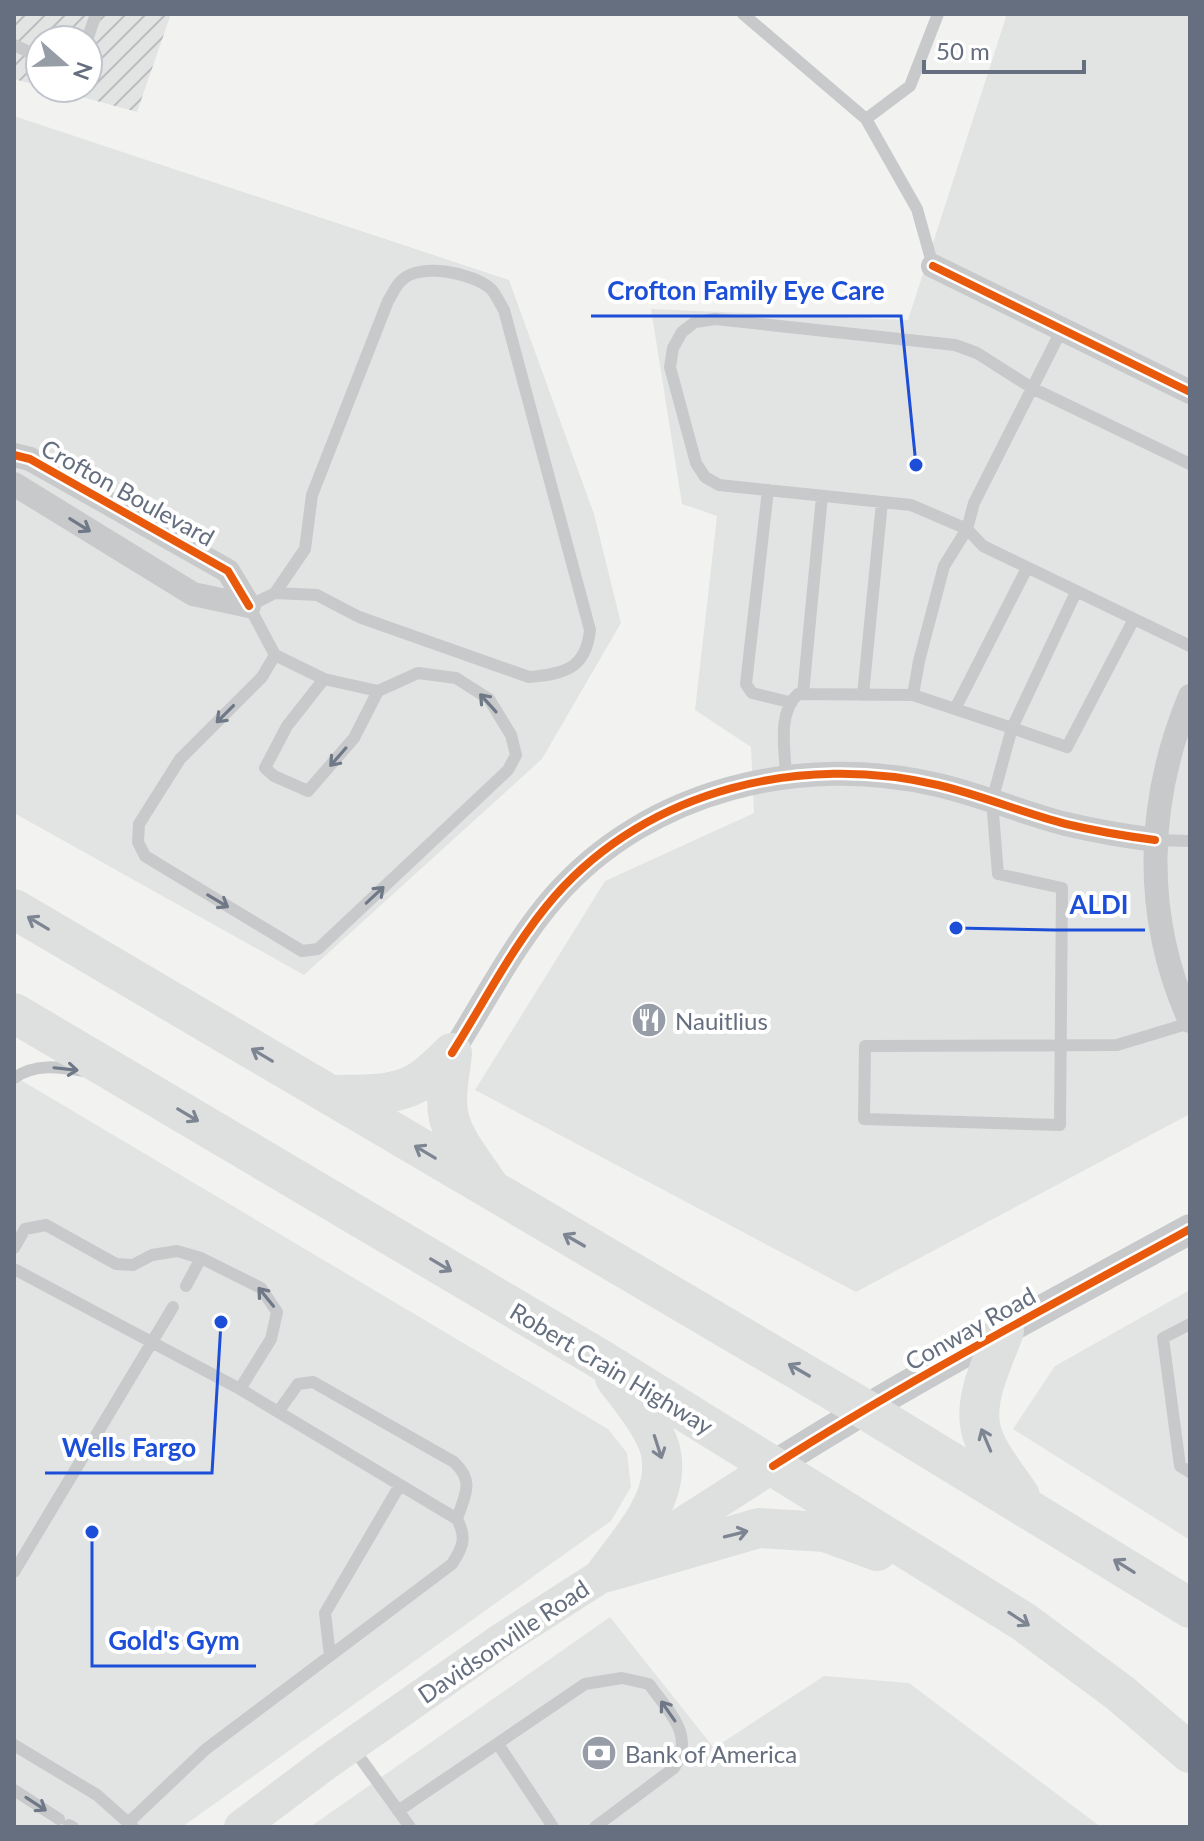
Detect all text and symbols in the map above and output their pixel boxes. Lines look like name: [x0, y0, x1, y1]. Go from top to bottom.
north arrow: [24, 24, 104, 104]
scale bar: [924, 24, 1084, 74]
text: 50 m: [936, 36, 990, 65]
text: N: [68, 58, 99, 84]
callout: Crofton Family Eye Care: [591, 266, 901, 316]
text: Crofton Family Eye Care: [607, 274, 885, 306]
street label: Crofton Boulevard: [36, 432, 220, 552]
one-way arrow: [69, 517, 91, 533]
one-way arrow: [479, 693, 498, 714]
one-way arrow: [216, 704, 235, 723]
one-way arrow: [329, 746, 347, 766]
callout: ALDI: [1054, 880, 1145, 930]
one-way arrow: [365, 886, 385, 905]
text: ALDI: [1068, 888, 1129, 920]
one-way arrow: [206, 893, 229, 909]
one-way arrow: [27, 915, 50, 931]
restaurant icon: Nauitlius: [630, 1001, 668, 1039]
place label: Nauitlius: [675, 1006, 768, 1035]
one-way arrow: [251, 1047, 274, 1063]
one-way arrow: [52, 1061, 79, 1076]
one-way arrow: [175, 1108, 199, 1123]
one-way arrow: [414, 1144, 437, 1160]
one-way arrow: [563, 1232, 586, 1248]
one-way arrow: [429, 1257, 452, 1273]
street label: Conway Road: [900, 1280, 1040, 1376]
one-way arrow: [257, 1287, 274, 1308]
street label: Robert Crain Highway: [505, 1296, 719, 1440]
one-way arrow: [788, 1362, 811, 1378]
callout: Wells Fargo: [45, 1423, 212, 1473]
one-way arrow: [977, 1428, 992, 1452]
text: Wells Fargo: [62, 1431, 196, 1463]
one-way arrow: [652, 1434, 667, 1459]
one-way arrow: [722, 1525, 748, 1540]
one-way arrow: [1113, 1558, 1136, 1574]
street label: Davidsonville Road: [412, 1573, 594, 1709]
one-way arrow: [1008, 1611, 1030, 1628]
callout: Gold's Gym: [92, 1616, 256, 1666]
text: Gold's Gym: [108, 1624, 240, 1656]
one-way arrow: [660, 1701, 676, 1723]
bank icon: Bank of America: [580, 1734, 618, 1772]
place label: Bank of America: [625, 1739, 797, 1768]
one-way arrow: [25, 1796, 47, 1813]

